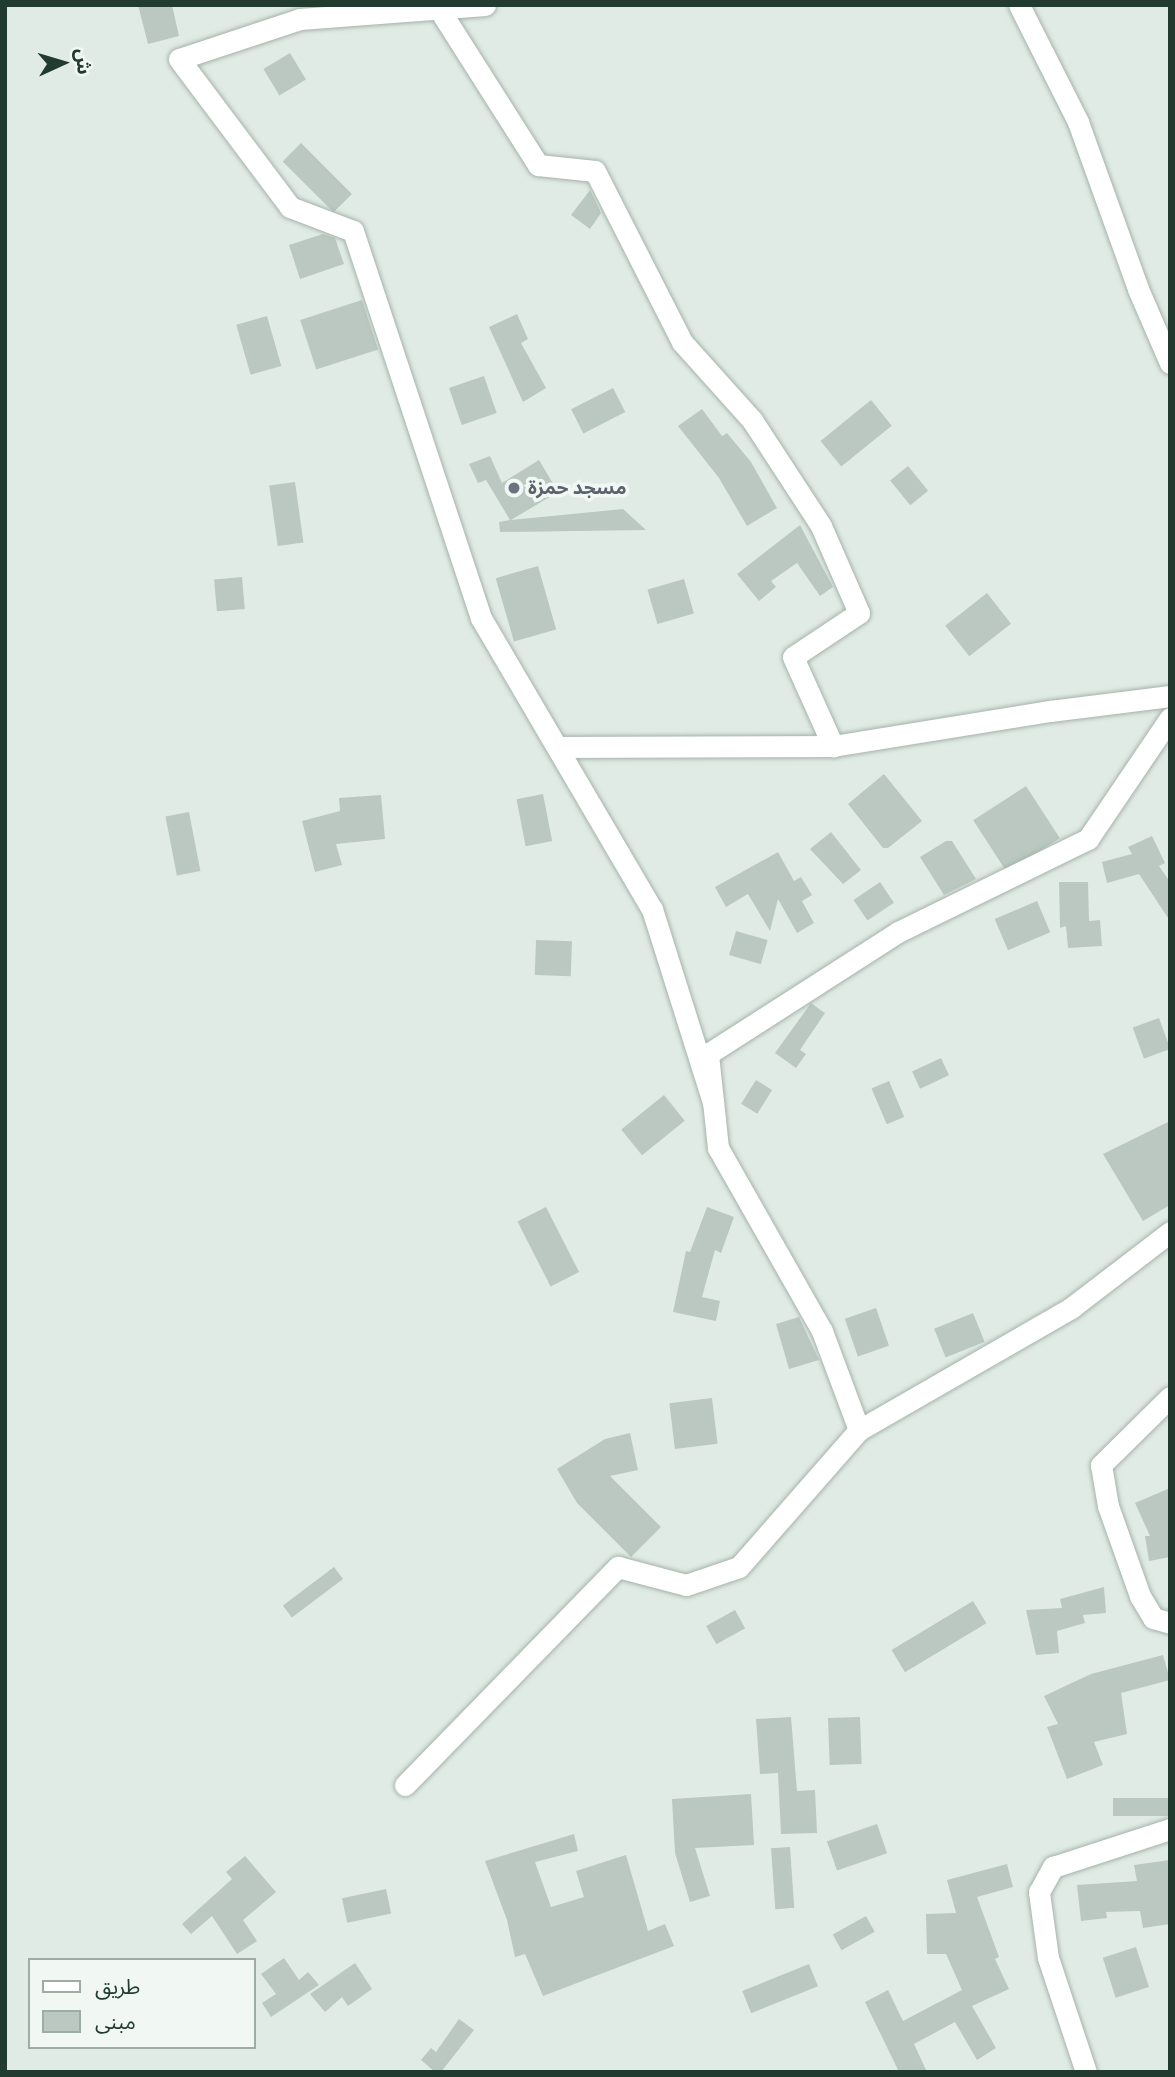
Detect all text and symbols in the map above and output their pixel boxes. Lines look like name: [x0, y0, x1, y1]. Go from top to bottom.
north arrow: [28, 28, 98, 98]
text: ش: [72, 48, 96, 75]
place label: مسجد حمزة: [528, 477, 627, 499]
marker: مسجد حمزة: [506, 480, 522, 496]
legend: [28, 1958, 256, 2049]
text: طريق: [95, 1974, 140, 1999]
text: مبنى: [95, 2009, 136, 2034]

